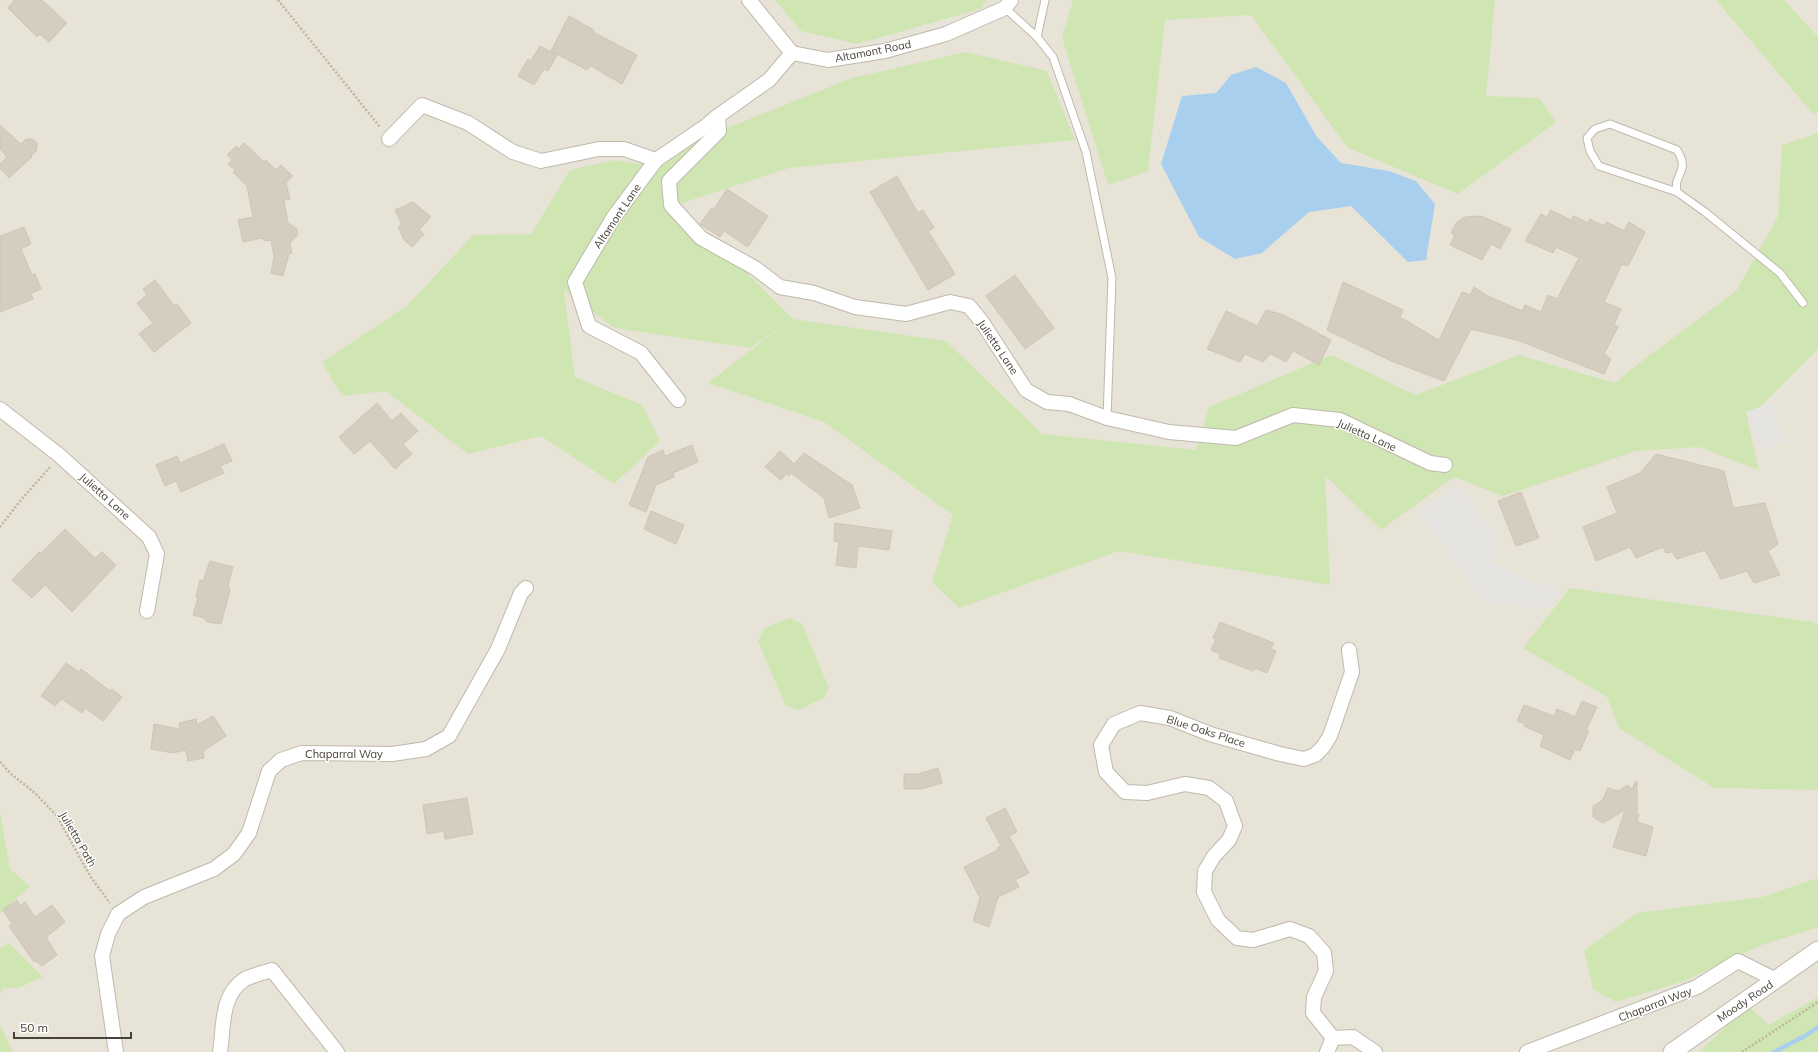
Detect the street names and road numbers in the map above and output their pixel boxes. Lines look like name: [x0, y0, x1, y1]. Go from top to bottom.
street label: Altamont Road: [834, 37, 912, 65]
street label: Altamont Lane: [590, 181, 644, 251]
street label: Julietta Lane: [975, 317, 1021, 377]
street label: Julietta Lane: [1335, 416, 1399, 454]
street label: Julietta Lane: [77, 470, 133, 522]
street label: Blue Oaks Place: [1165, 712, 1247, 750]
street label: Chaparral Way: [305, 747, 383, 761]
street label: Julietta Path: [56, 809, 100, 869]
street label: Moody Road: [1714, 977, 1776, 1025]
street label: Chaparral Way: [1616, 983, 1694, 1024]

